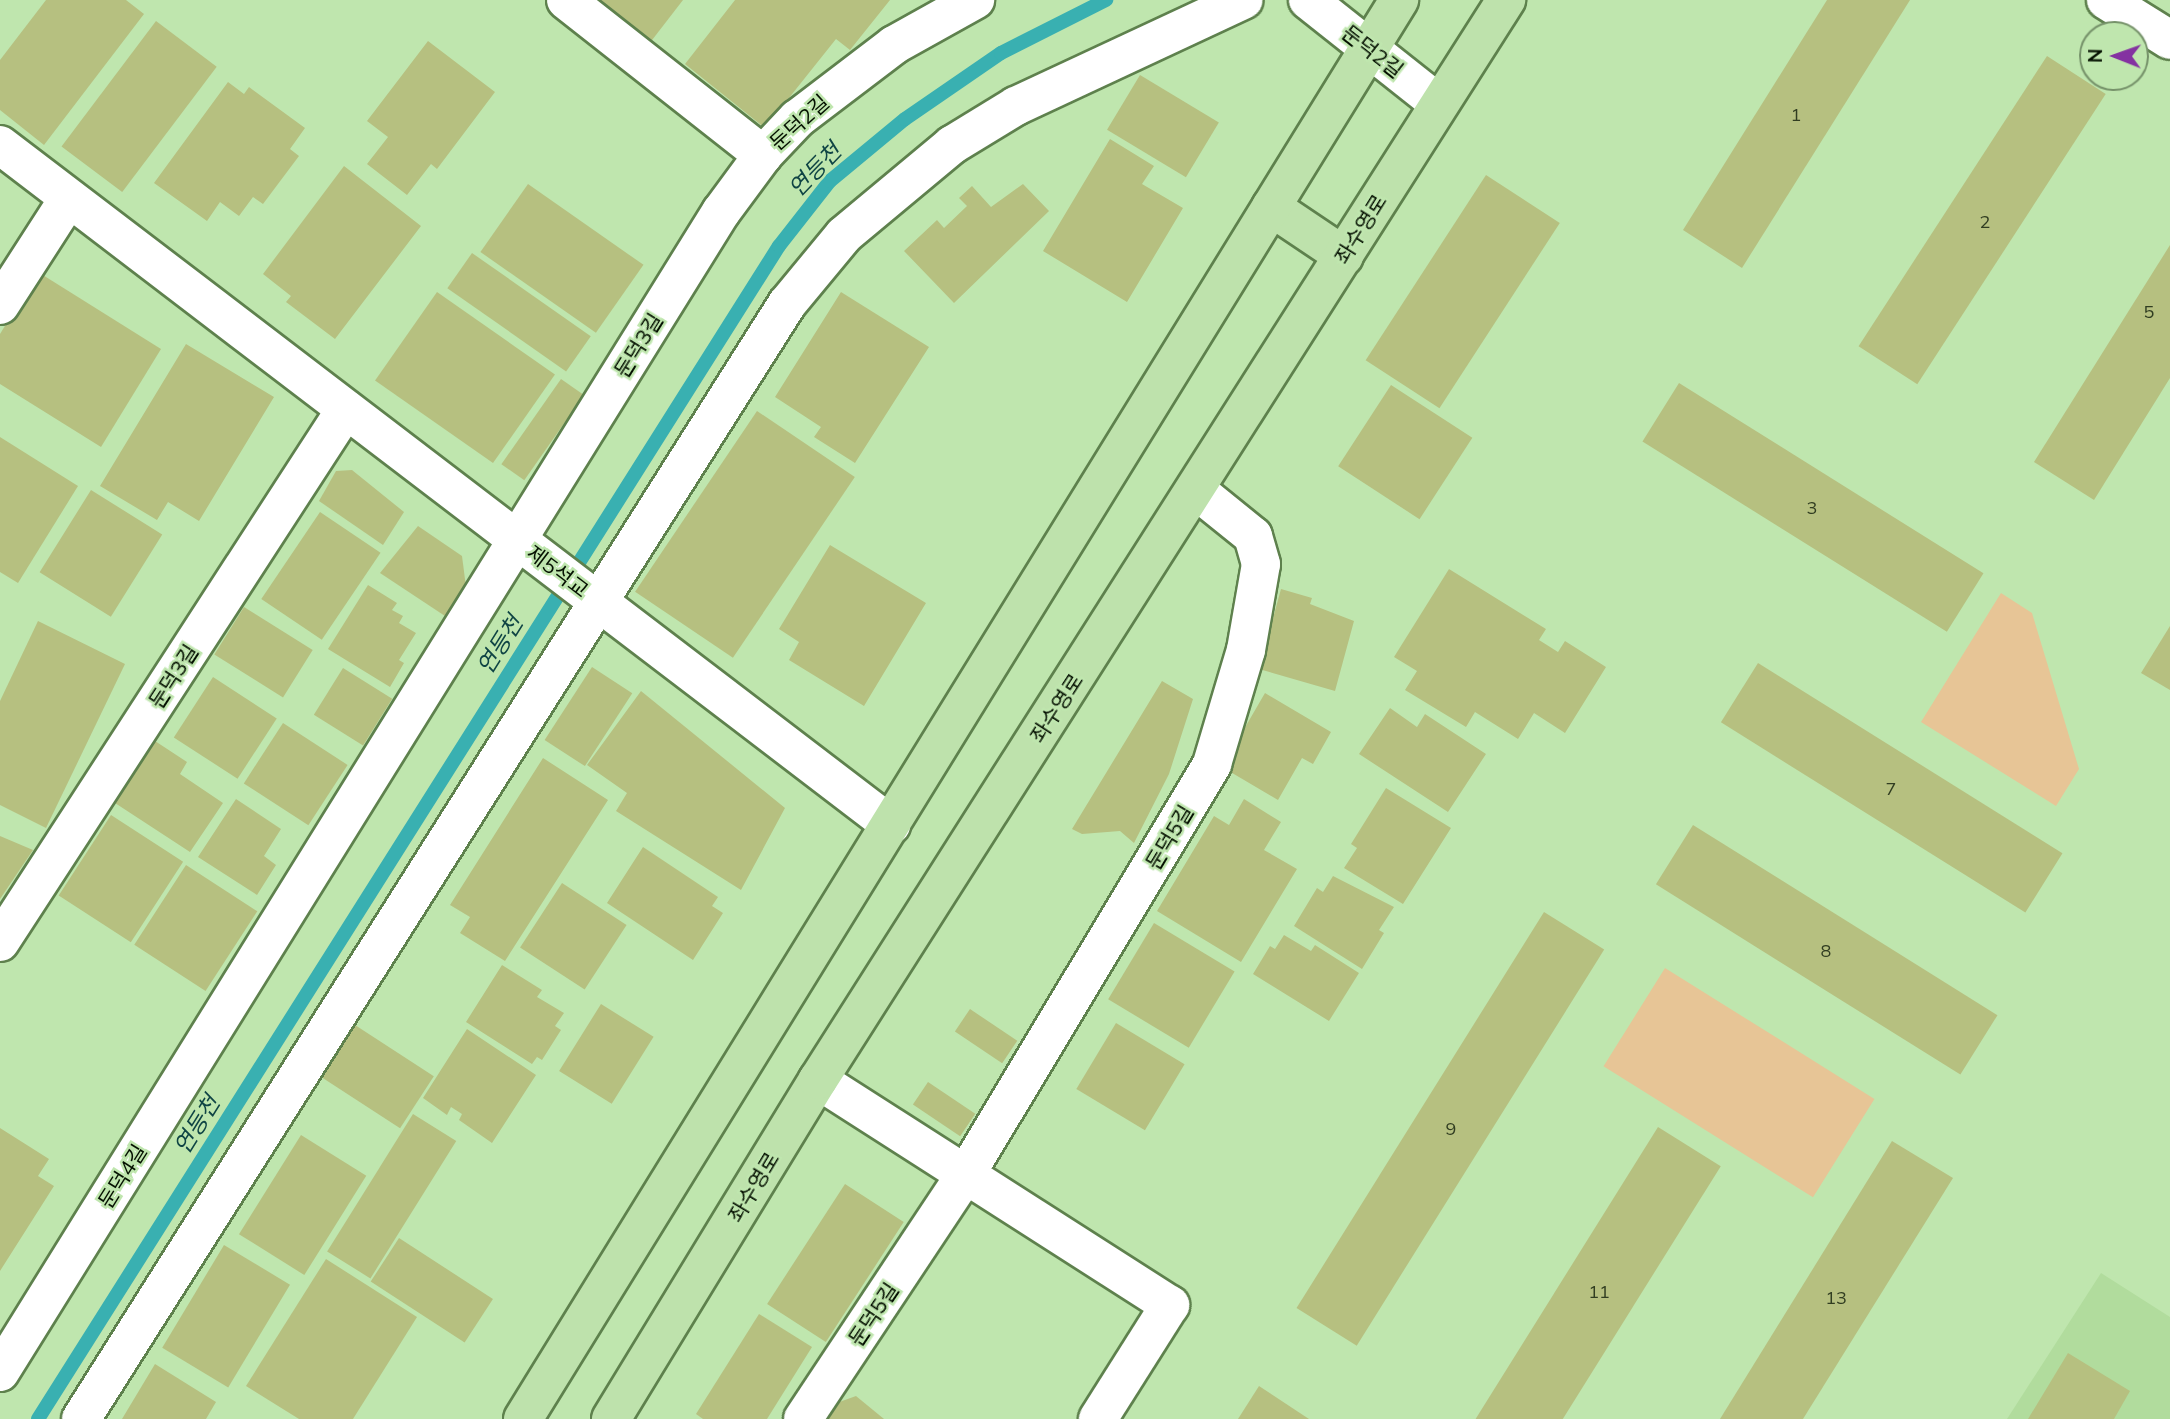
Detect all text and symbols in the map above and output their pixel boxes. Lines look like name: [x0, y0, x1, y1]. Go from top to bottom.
street label: 둔덕2길: [1337, 19, 1409, 83]
north arrow: [2079, 21, 2149, 91]
text: N: [2083, 48, 2107, 63]
street label: 둔덕2길: [764, 89, 834, 155]
house number: 1: [1791, 104, 1801, 126]
water label: 연등천: [783, 138, 847, 202]
street label: 좌수영로: [1329, 190, 1391, 268]
house number: 2: [1980, 211, 1990, 233]
house number: 5: [2144, 301, 2154, 323]
street label: 둔덕3길: [609, 308, 667, 382]
house number: 3: [1807, 497, 1817, 519]
street label: 제5석교: [522, 540, 594, 602]
water label: 연등천: [471, 611, 529, 679]
street label: 둔덕3길: [143, 640, 203, 712]
street label: 좌수영로: [1024, 669, 1088, 747]
house number: 7: [1886, 778, 1896, 800]
street label: 둔덕5길: [1140, 800, 1198, 874]
house number: 8: [1821, 940, 1831, 962]
water label: 연등천: [168, 1091, 226, 1159]
house number: 9: [1446, 1118, 1456, 1140]
street label: 둔덕4길: [93, 1139, 151, 1213]
street label: 좌수영로: [722, 1147, 784, 1227]
street label: 둔덕5길: [843, 1278, 903, 1350]
house number: 11: [1588, 1281, 1610, 1303]
house number: 13: [1825, 1287, 1847, 1309]

